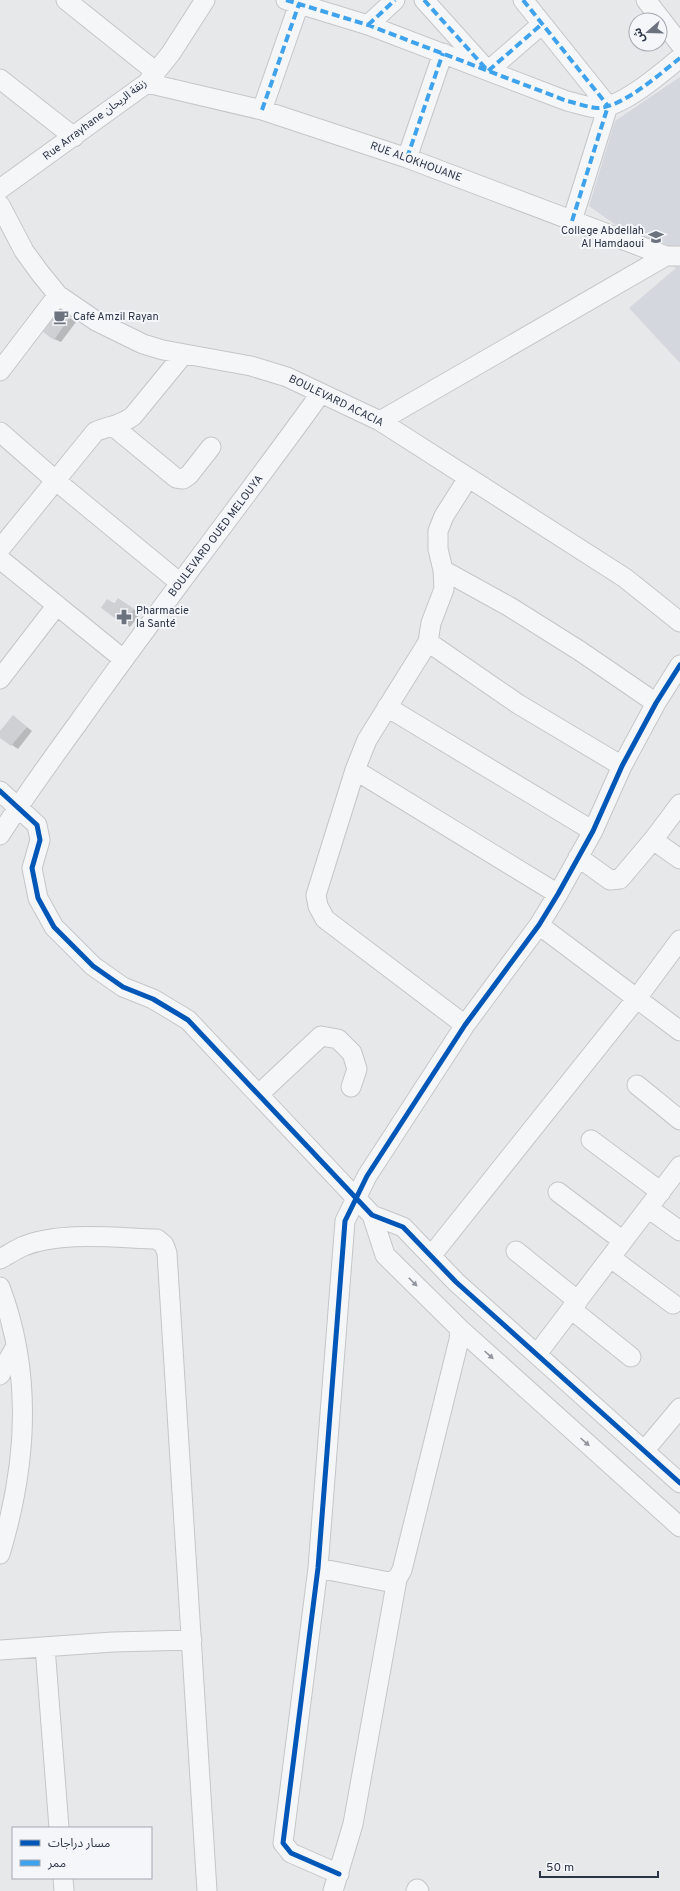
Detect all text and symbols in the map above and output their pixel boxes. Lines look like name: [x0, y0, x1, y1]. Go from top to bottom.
north arrow: [628, 12, 668, 52]
text: ش: [630, 26, 649, 45]
street label: Rue Arrayhane زنقة الريحان: [40, 76, 150, 164]
street label: RUE ALOKHOUANE: [368, 139, 464, 185]
place label: College Abdellah Al Hamdaoui: [561, 224, 644, 251]
school or university icon: College Abdellah Al Hamdaoui: [647, 228, 665, 246]
cafe icon: Café Amzil Rayan: [52, 308, 70, 326]
place label: Café Amzil Rayan: [73, 310, 159, 324]
street label: BOULEVARD ACACIA: [286, 372, 386, 430]
street label: BOULEVARD OUED MELOUYA: [166, 472, 266, 600]
place label: Pharmacie la Santé: [136, 604, 189, 631]
pharmacy icon: Pharmacie la Santé: [115, 608, 133, 626]
one-way arrow: [408, 1277, 418, 1287]
one-way arrow: [484, 1351, 494, 1360]
one-way arrow: [580, 1438, 591, 1447]
legend: [12, 1827, 152, 1879]
text: مسار دراجات: [48, 1836, 110, 1852]
scale bar: [540, 1853, 658, 1879]
text: ممر: [47, 1856, 66, 1872]
text: 50 m: [546, 1860, 574, 1876]

